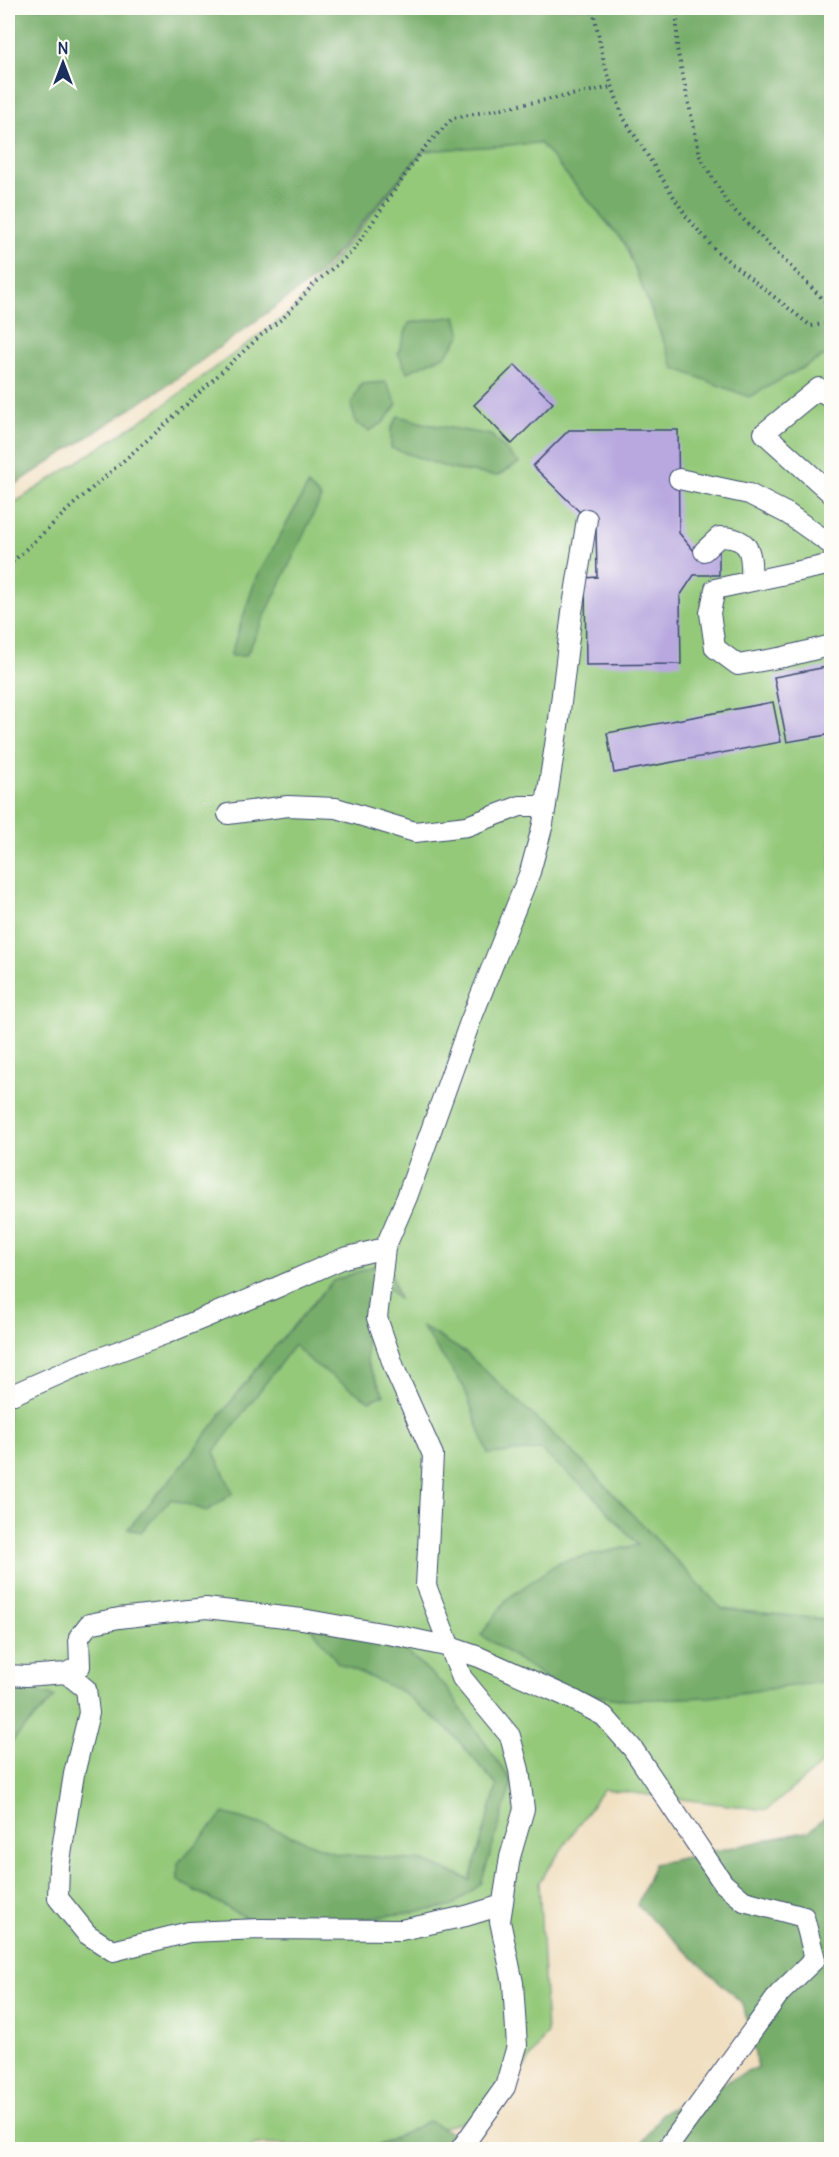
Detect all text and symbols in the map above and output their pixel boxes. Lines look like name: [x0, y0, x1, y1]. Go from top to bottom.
north arrow: [33, 33, 93, 93]
text: N: [57, 38, 69, 58]

